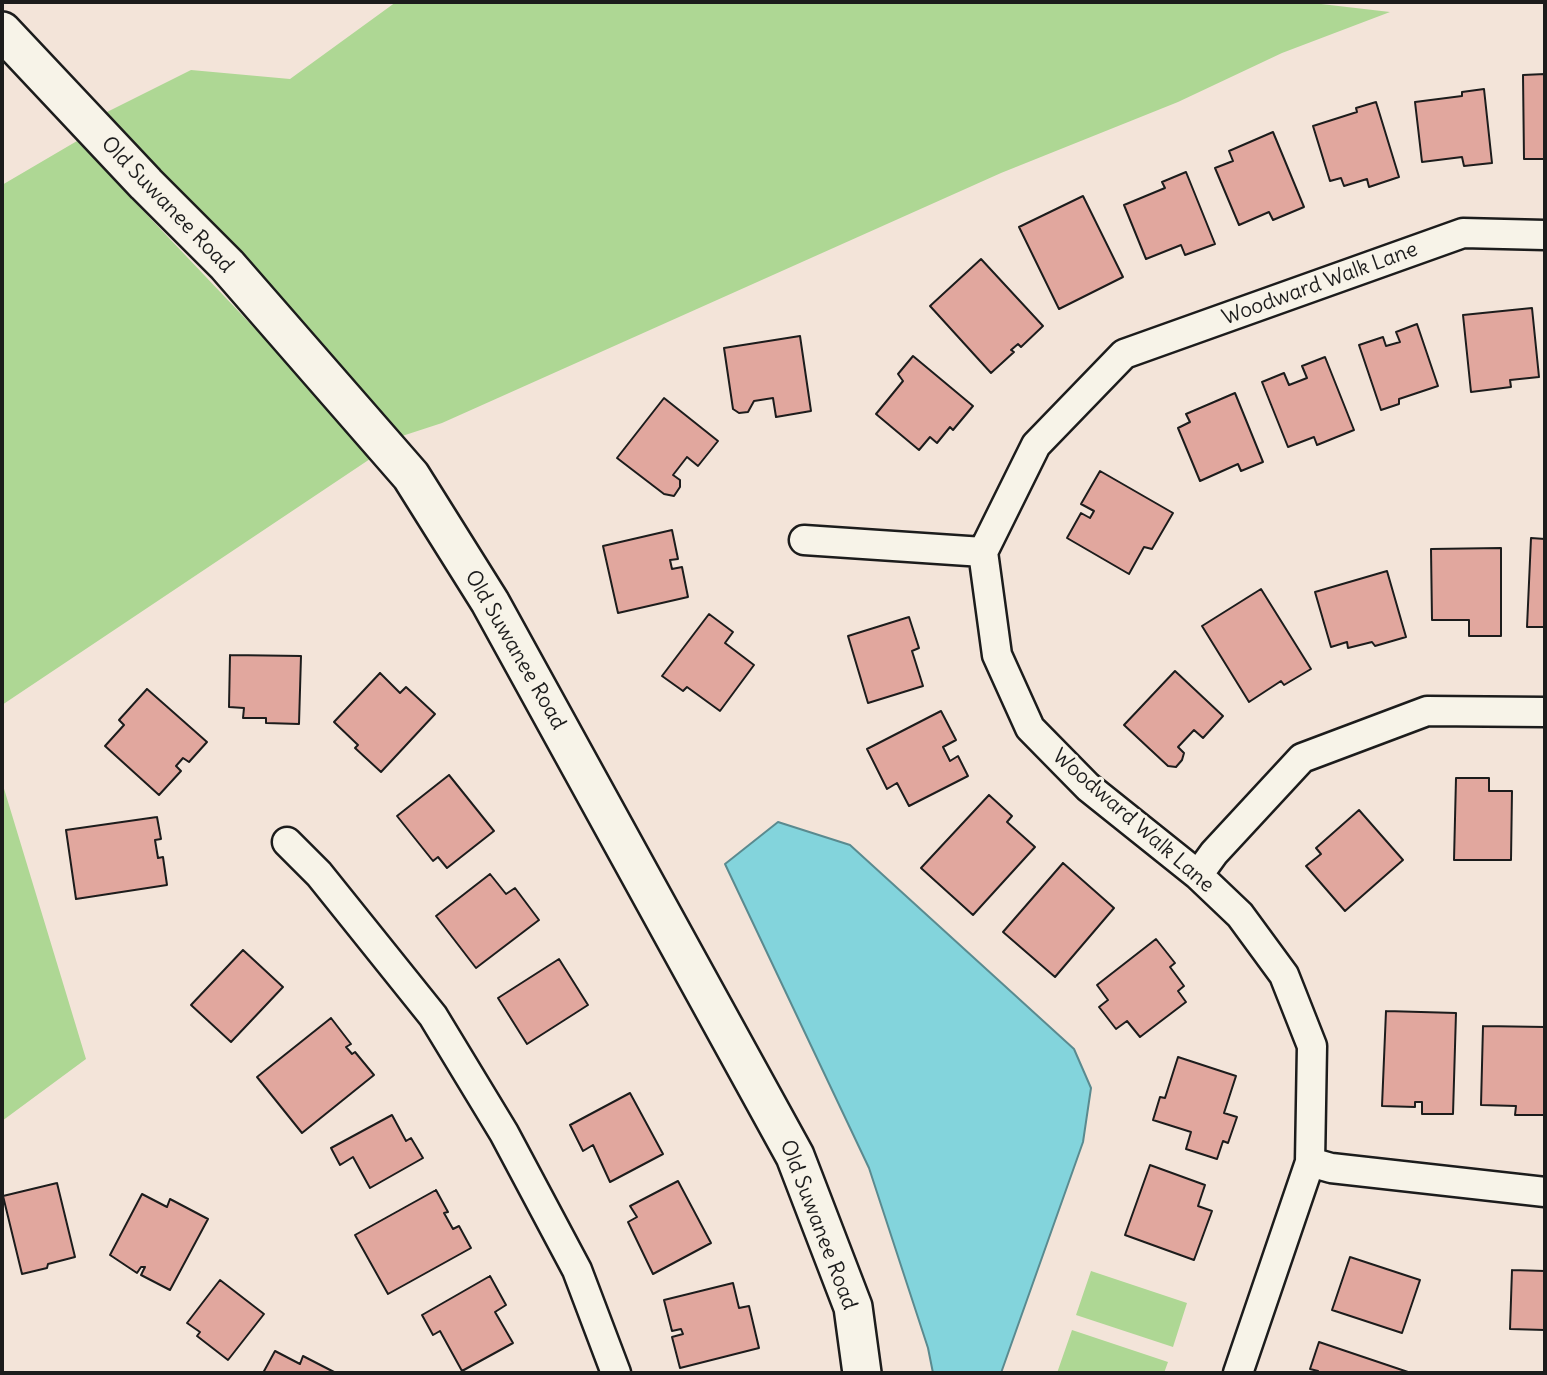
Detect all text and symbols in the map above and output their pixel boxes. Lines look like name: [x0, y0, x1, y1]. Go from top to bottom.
street label: Old Suwanee Road: [95, 132, 239, 278]
street label: Woodward Walk Lane: [1219, 237, 1421, 331]
street label: Old Suwanee Road: [459, 566, 571, 734]
street label: Woodward Walk Lane: [1047, 744, 1219, 898]
street label: Old Suwanee Road: [774, 1137, 862, 1313]

